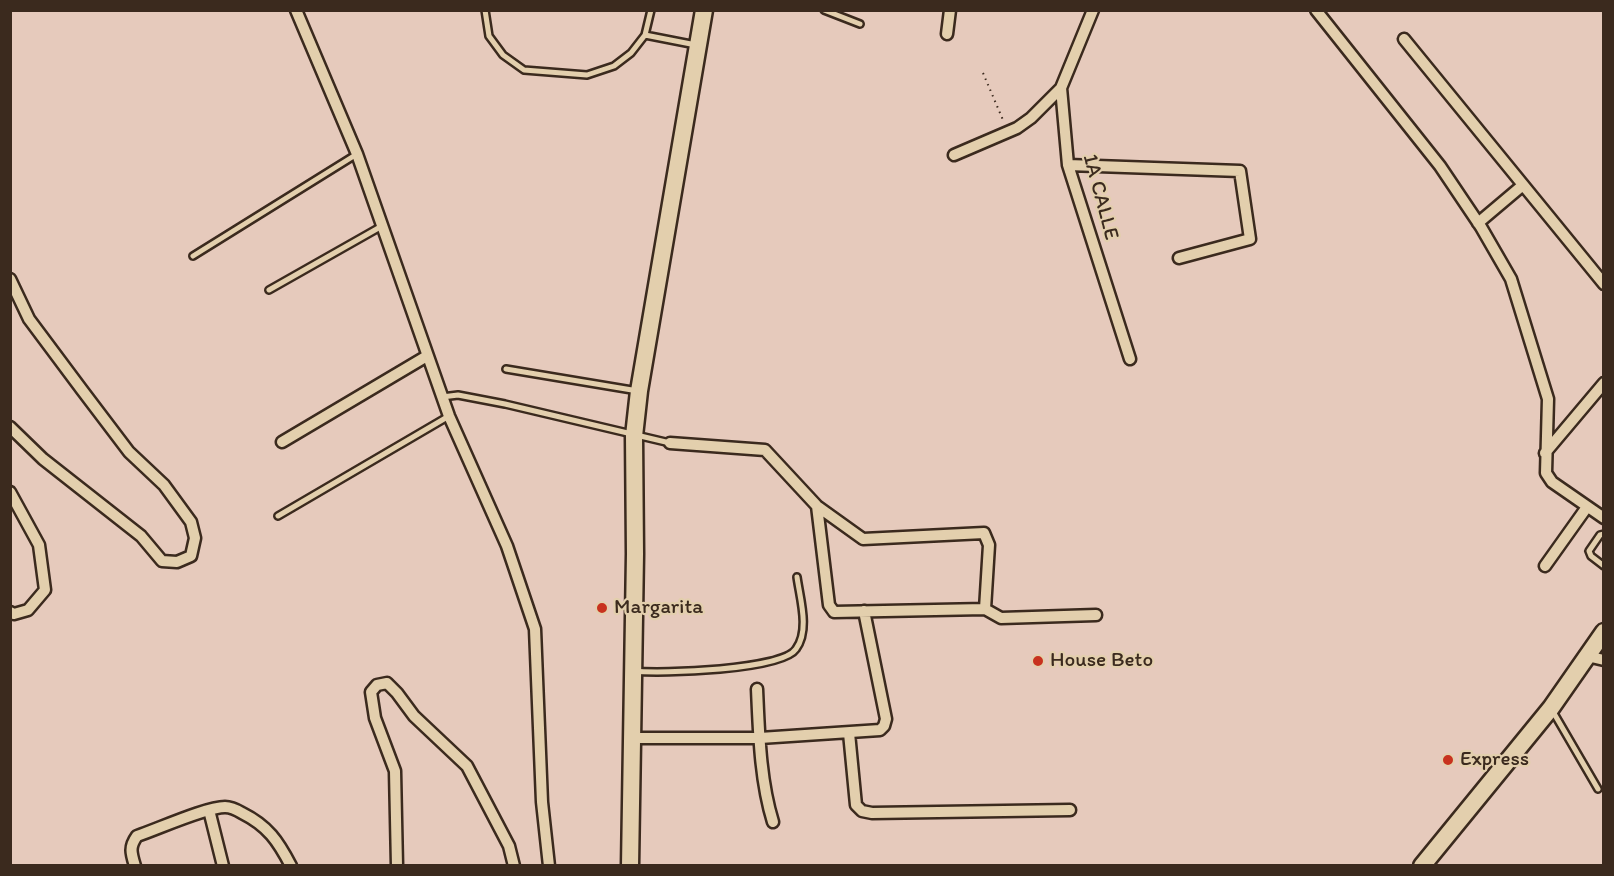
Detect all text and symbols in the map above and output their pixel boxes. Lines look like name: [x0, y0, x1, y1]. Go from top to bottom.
street label: 1A CALLE: [1076, 151, 1124, 243]
place label: Margarita: [614, 595, 703, 621]
marker: Margarita: [595, 601, 609, 615]
place label: House Beto: [1050, 648, 1153, 674]
marker: House Beto: [1031, 654, 1045, 668]
place label: Express: [1460, 747, 1529, 773]
marker: Express: [1441, 753, 1455, 767]

